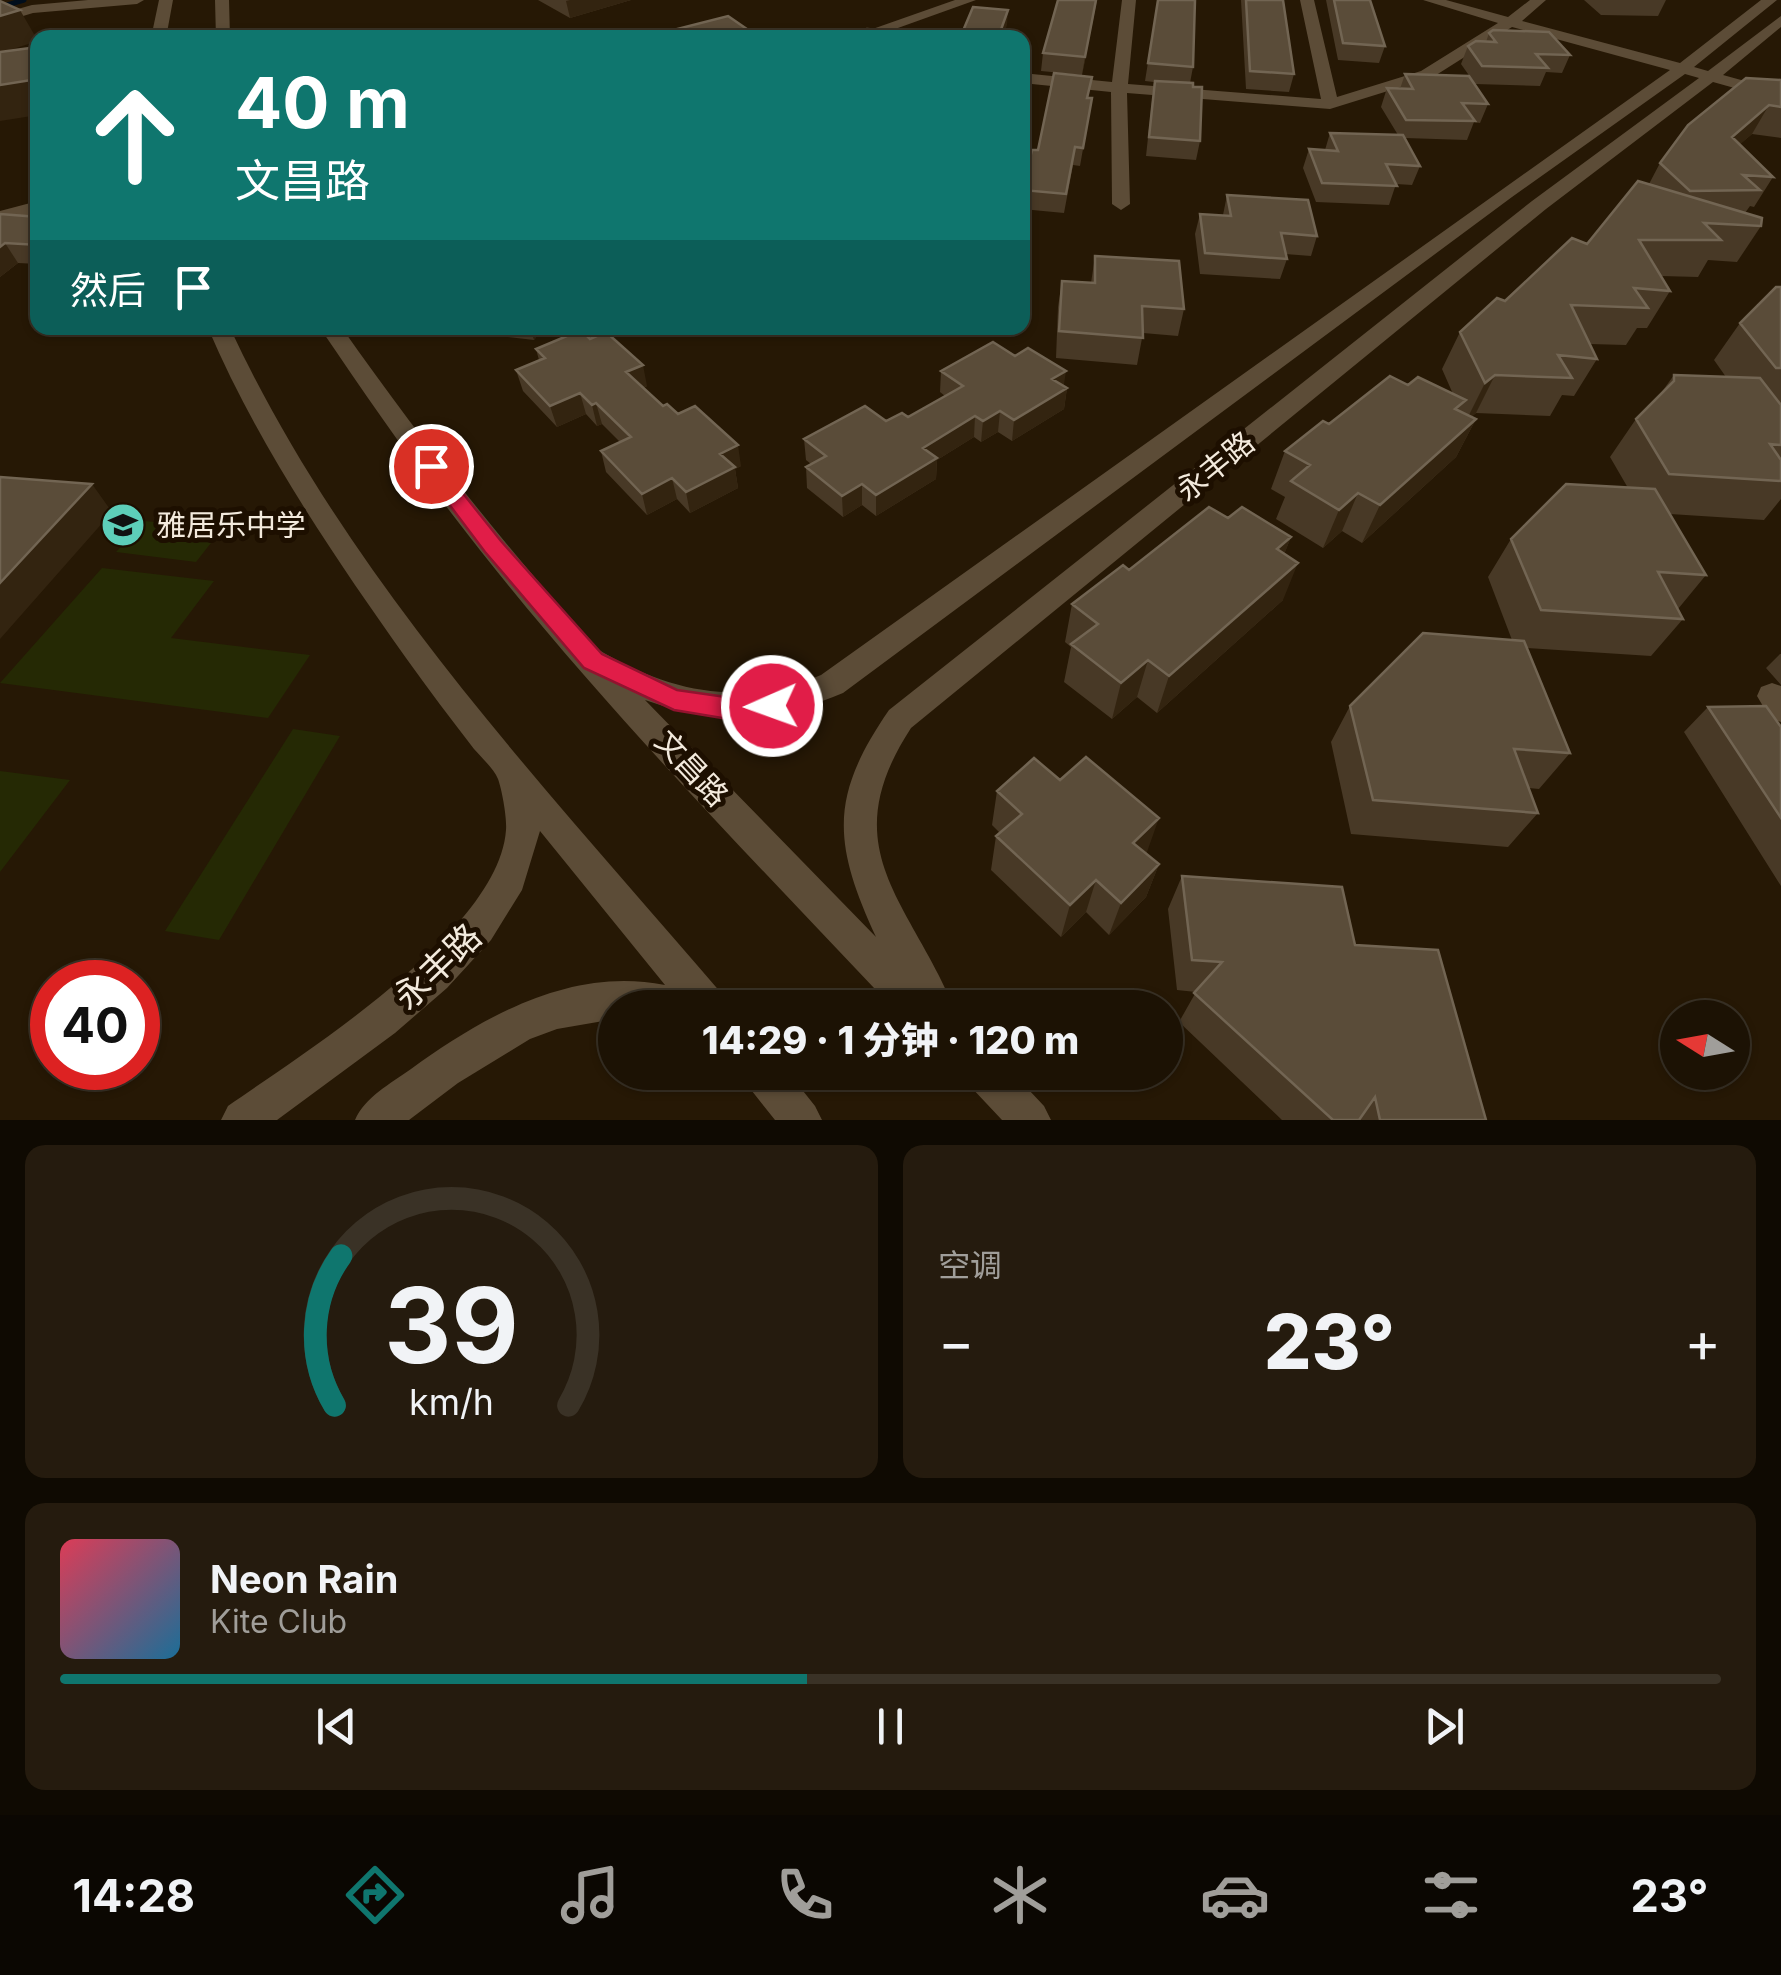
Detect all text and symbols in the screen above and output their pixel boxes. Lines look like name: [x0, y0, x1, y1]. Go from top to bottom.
text: 40 m: [235, 60, 410, 145]
icon: ahead: [70, 70, 200, 200]
text: 文昌路: [235, 153, 370, 208]
icon: arrive: [166, 260, 221, 315]
text: 然后: [70, 267, 146, 313]
pin: [389, 424, 474, 509]
street label: 永丰路: [1169, 424, 1261, 508]
icon: arrive: [404, 439, 459, 494]
school or university icon: 雅居乐中学: [100, 502, 146, 548]
place label: 雅居乐中学: [156, 507, 306, 543]
position arrow: [720, 654, 824, 758]
street label: 文昌路: [648, 723, 736, 813]
street label: 永丰路: [385, 914, 489, 1018]
speed limit sign: 40: [30, 960, 160, 1090]
north arrow: [1660, 1000, 1750, 1090]
map controls: [1660, 1000, 1750, 1090]
text: 14:29 · 1 分钟 · 120 m: [702, 1017, 1079, 1063]
text: 空调: [938, 1246, 1002, 1285]
text: 39: [384, 1262, 519, 1388]
text: 23°: [1264, 1296, 1395, 1387]
text: −: [938, 1309, 974, 1375]
text: +: [1685, 1309, 1721, 1375]
text: km/h: [409, 1380, 494, 1424]
text: Neon Rain: [210, 1556, 398, 1602]
text: Kite Club: [210, 1602, 347, 1641]
icon: previous: [309, 1699, 364, 1754]
icon: pause: [863, 1699, 918, 1754]
icon: next: [1417, 1699, 1472, 1754]
icon: directions: [340, 1860, 410, 1930]
icon: music: [555, 1860, 625, 1930]
icon: phone: [770, 1860, 840, 1930]
icon: climate: [985, 1860, 1055, 1930]
icon: car: [1200, 1860, 1270, 1930]
icon: filters: [1416, 1860, 1486, 1930]
text: 14:28: [73, 1868, 195, 1923]
text: 23°: [1631, 1868, 1708, 1923]

